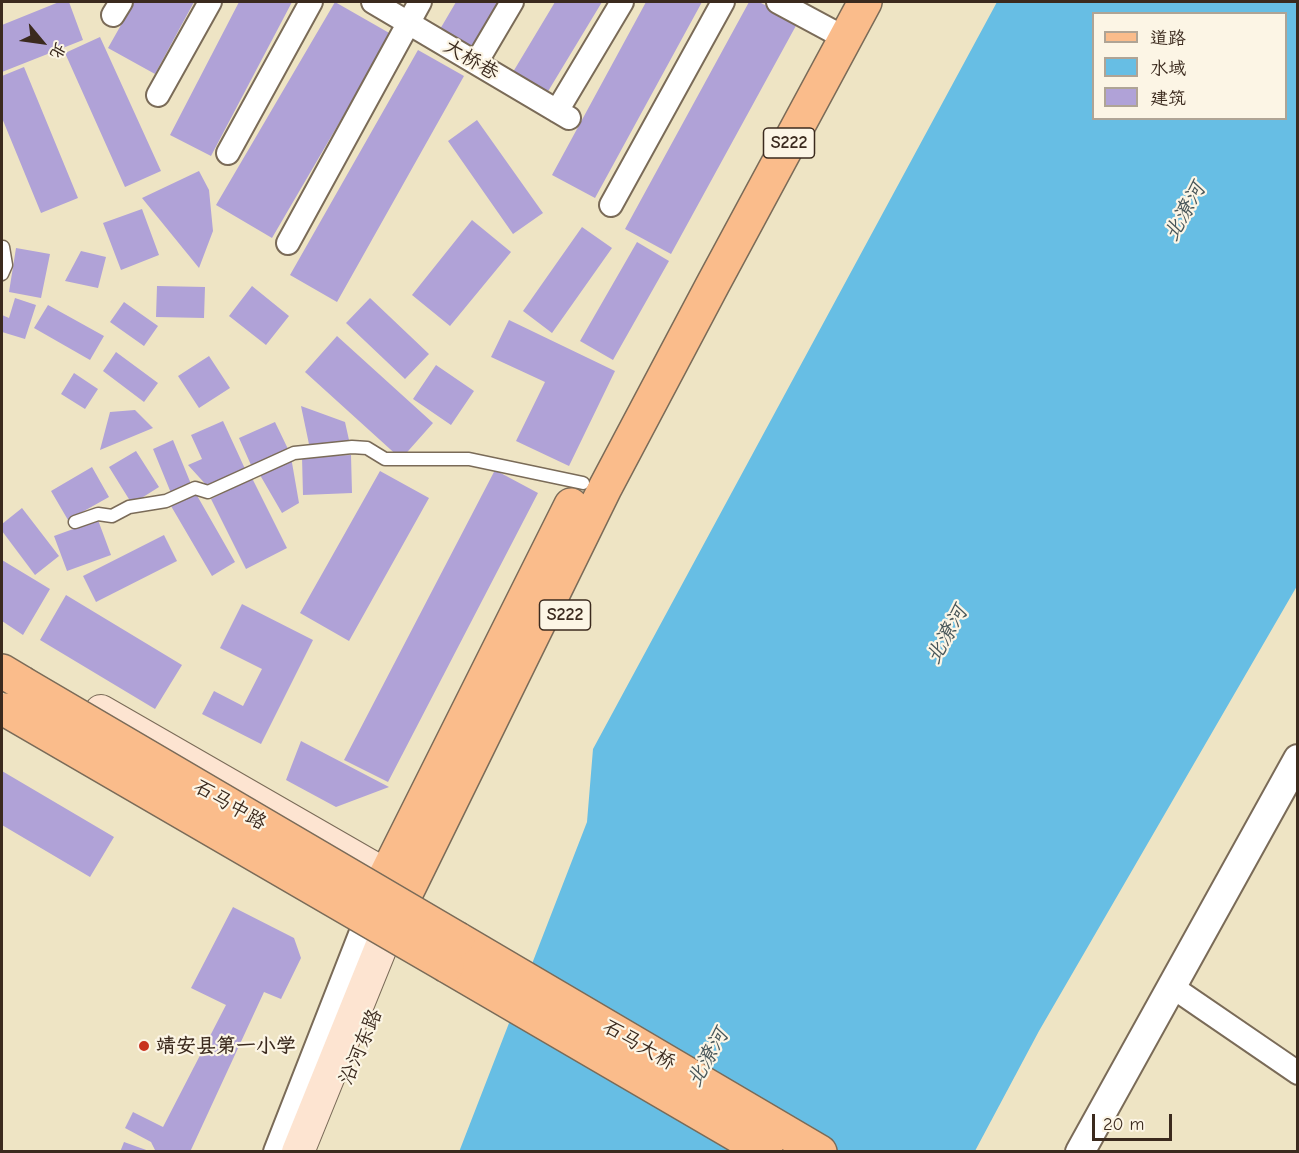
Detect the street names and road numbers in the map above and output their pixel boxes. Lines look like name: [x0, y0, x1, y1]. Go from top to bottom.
street label: 大桥巷: [439, 34, 503, 86]
road number: S222: [764, 128, 814, 158]
road number: S222: [540, 600, 590, 630]
street label: 石马中路: [189, 775, 271, 835]
street label: 沿河东路: [334, 1005, 388, 1089]
street label: 石马大桥: [598, 1015, 680, 1075]

